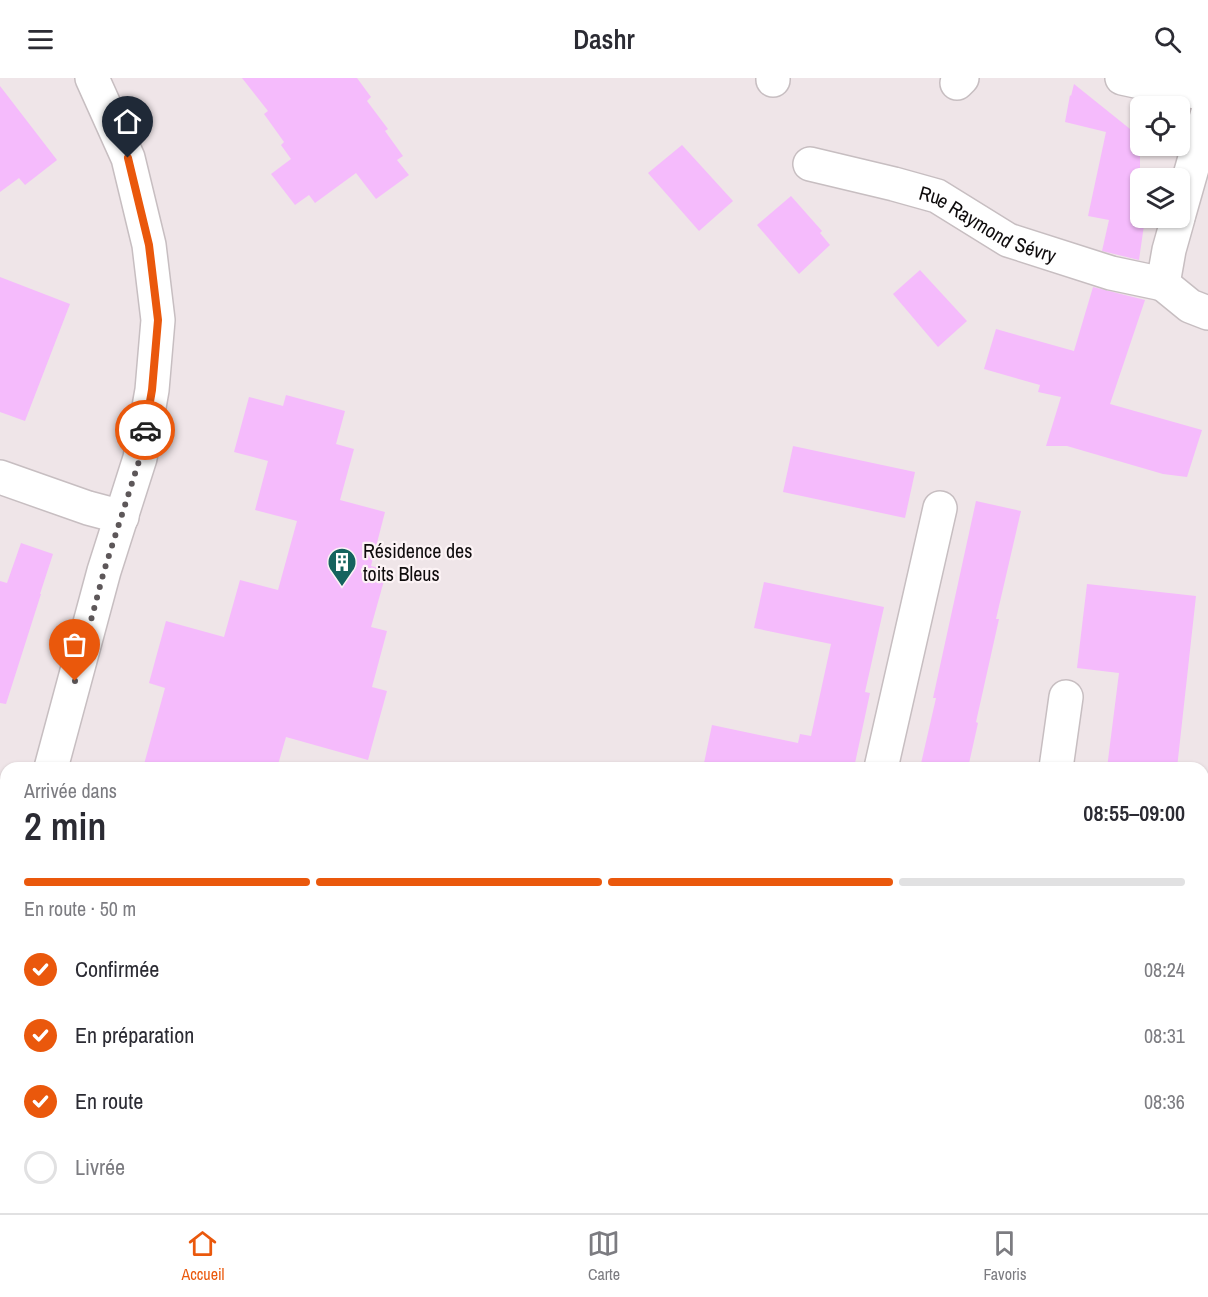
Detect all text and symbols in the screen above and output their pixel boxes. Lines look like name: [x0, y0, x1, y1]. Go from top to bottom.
text: Dashr: [573, 21, 635, 57]
icon: menu: [24, 23, 57, 56]
icon: search: [1151, 23, 1184, 56]
pin: [102, 96, 153, 158]
map controls: [1130, 96, 1190, 228]
button: locate: [1130, 96, 1190, 156]
icon: home: [111, 105, 144, 138]
button: layers: [1130, 168, 1190, 228]
street label: Rue Raymond Sévry: [916, 178, 1061, 268]
courier: [115, 400, 175, 460]
icon: car: [129, 414, 162, 447]
place label: Résidence des toits Bleus: [363, 537, 472, 587]
building icon: Résidence des toits Bleus: [326, 546, 358, 588]
pin: [49, 619, 100, 681]
icon: bag: [58, 628, 91, 661]
text: Arrivée dans: [24, 777, 117, 804]
text: 08:55–09:00: [1083, 798, 1185, 828]
text: 2 min: [24, 800, 106, 852]
text: En route · 50 m: [24, 895, 136, 922]
icon: check: [24, 953, 57, 986]
text: Confirmée: [75, 954, 159, 984]
text: 08:24: [1144, 956, 1185, 983]
icon: check: [24, 1019, 57, 1052]
text: En préparation: [75, 1020, 194, 1050]
text: 08:31: [1144, 1022, 1185, 1049]
icon: check: [24, 1085, 57, 1118]
text: En route: [75, 1086, 143, 1116]
text: 08:36: [1144, 1088, 1185, 1115]
text: Livrée: [75, 1152, 125, 1182]
tab: Accueil: [181, 1227, 225, 1285]
tab: Carte: [587, 1227, 620, 1285]
tab: Favoris: [983, 1227, 1027, 1285]

